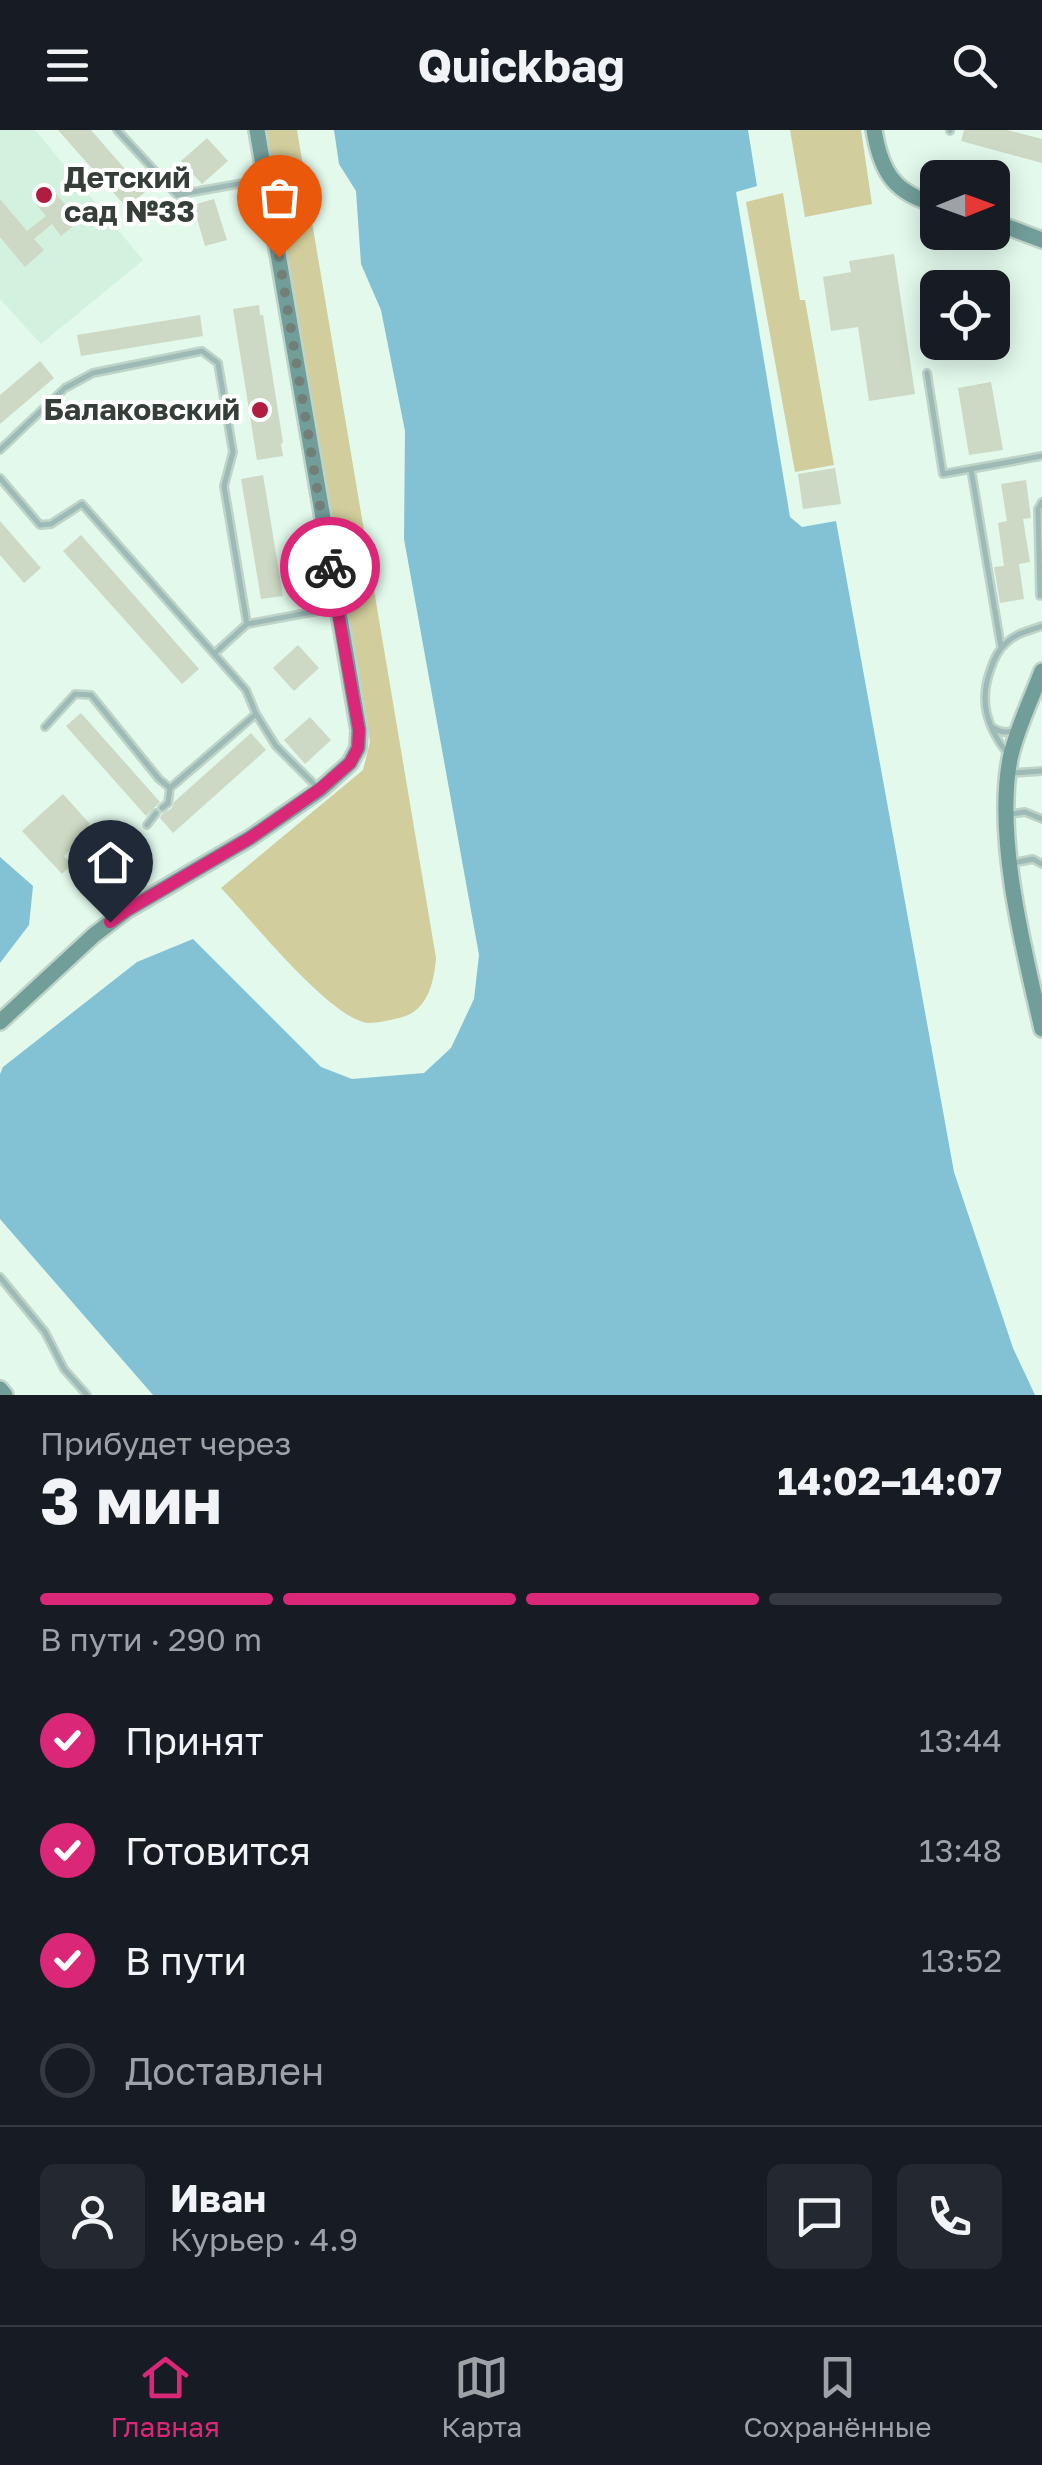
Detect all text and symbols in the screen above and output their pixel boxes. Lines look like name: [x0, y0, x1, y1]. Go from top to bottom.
icon: menu: [40, 38, 95, 93]
text: Quickbag: [417, 38, 625, 92]
icon: search: [947, 38, 1002, 93]
pin: [237, 155, 322, 258]
place label: Детский сад №33: [64, 159, 195, 229]
north arrow: [920, 160, 1010, 250]
map controls: [920, 160, 1010, 360]
icon: bag: [252, 170, 307, 225]
marker: Детский сад №33: [33, 184, 55, 206]
button: locate: [920, 270, 1010, 360]
place label: Балаковский: [43, 391, 240, 427]
marker: Балаковский: [249, 399, 271, 421]
courier: [280, 517, 380, 617]
icon: bike: [303, 540, 358, 595]
pin: [68, 820, 153, 923]
icon: home: [83, 835, 138, 890]
text: Прибудет через: [40, 1424, 291, 1462]
text: 14:02–14:07: [778, 1458, 1002, 1503]
text: 3 мин: [40, 1460, 222, 1538]
text: В пути · 290 m: [40, 1620, 262, 1658]
icon: check: [40, 1713, 95, 1768]
text: Принят: [125, 1718, 264, 1763]
text: 13:44: [919, 1721, 1002, 1759]
icon: check: [40, 1823, 95, 1878]
text: Готовится: [125, 1828, 311, 1873]
text: 13:48: [919, 1831, 1002, 1869]
icon: check: [40, 1933, 95, 1988]
text: В пути: [125, 1938, 247, 1983]
text: 13:52: [921, 1941, 1002, 1979]
text: Доставлен: [125, 2048, 324, 2093]
button: person: [40, 2164, 145, 2269]
button: chat: [767, 2164, 872, 2269]
button: phone: [897, 2164, 1002, 2269]
text: Иван: [170, 2175, 266, 2220]
text: Курьер · 4.9: [170, 2220, 358, 2258]
tab: Главная: [111, 2350, 220, 2443]
tab: Карта: [441, 2350, 522, 2443]
tab: Сохранённые: [744, 2350, 931, 2443]

